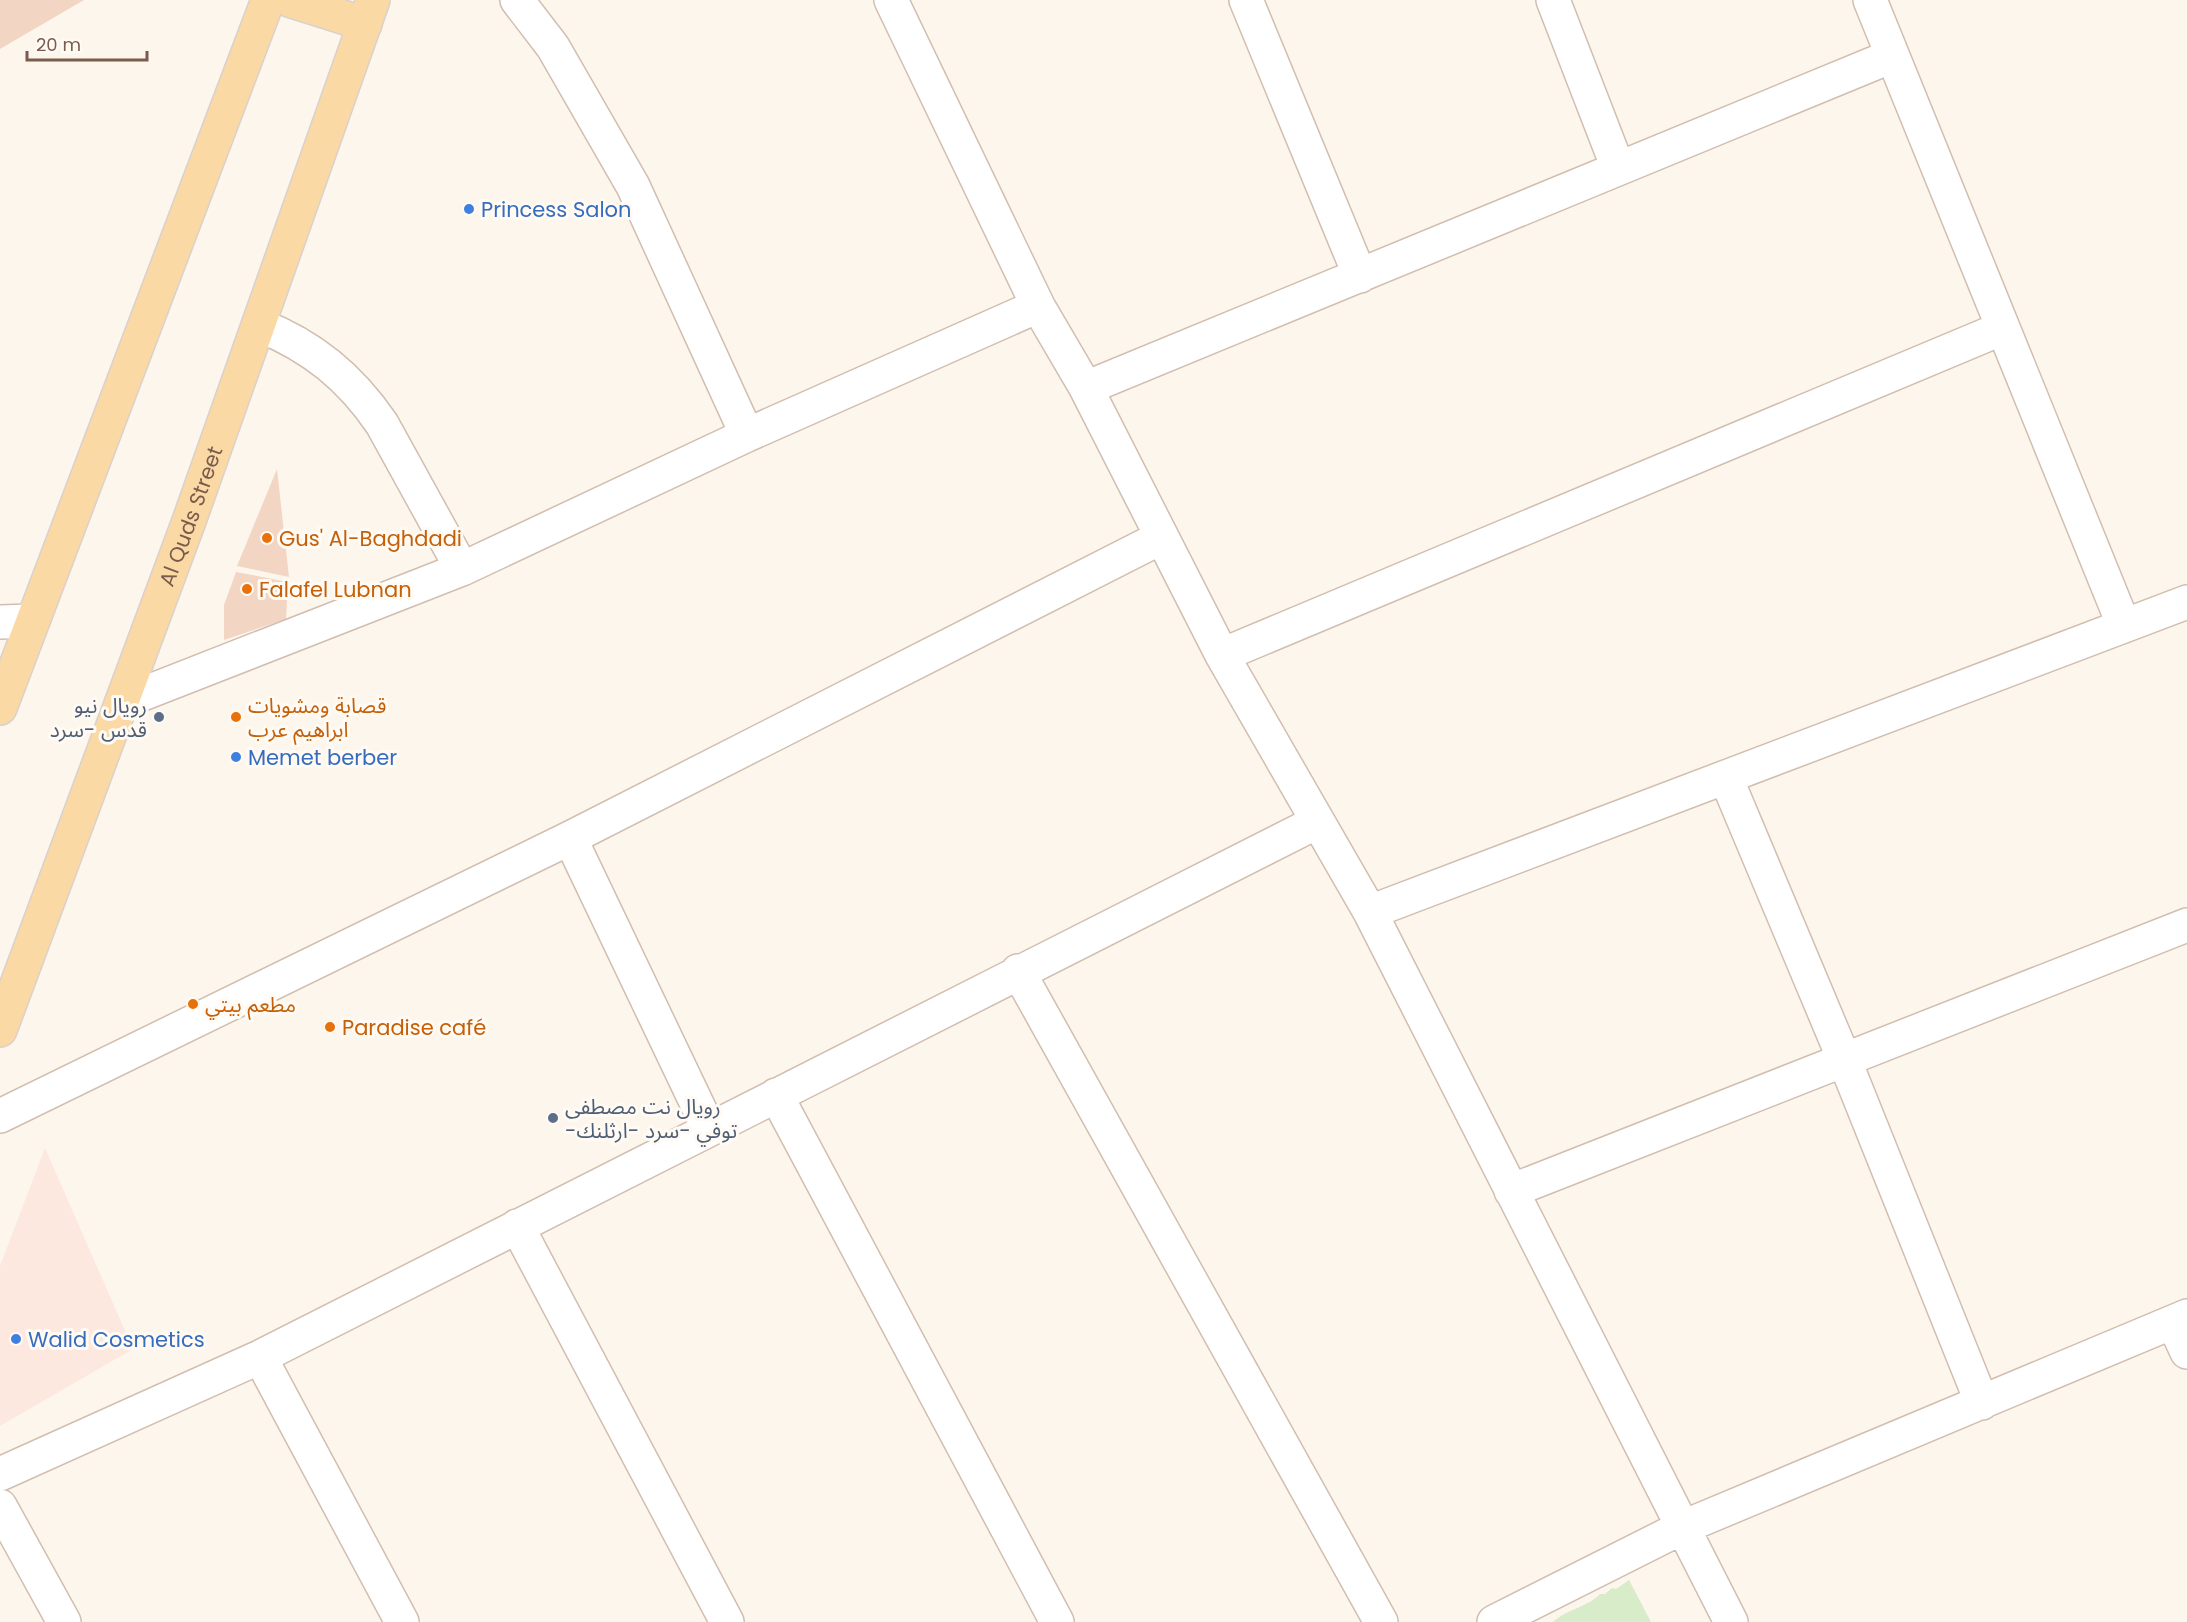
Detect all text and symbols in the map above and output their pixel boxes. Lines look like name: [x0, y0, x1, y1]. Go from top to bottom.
scale bar: [27, 24, 147, 62]
text: 20 m: [36, 32, 81, 57]
place label: Princess Salon: [481, 195, 631, 224]
marker: Princess Salon: [462, 202, 476, 216]
street label: Al Quds Street: [152, 442, 229, 590]
place label: Gus' Al-Baghdadi: [279, 524, 462, 553]
marker: Gus' Al-Baghdadi: [260, 531, 274, 545]
place label: Falafel Lubnan: [259, 575, 412, 604]
marker: Falafel Lubnan: [240, 582, 254, 596]
place label: رويال نيو قدس -سرد: [50, 691, 147, 744]
place label: قصابة ومشويات ابراهيم عرب: [248, 691, 386, 745]
marker: رويال نيو قدس -سرد: [152, 710, 166, 724]
marker: قصابة ومشويات ابراهيم عرب: [229, 710, 243, 724]
place label: Memet berber: [248, 743, 397, 772]
marker: Memet berber: [229, 750, 243, 764]
place label: مطعم بيتي: [205, 990, 296, 1020]
marker: مطعم بيتي: [186, 997, 200, 1011]
place label: Paradise café: [342, 1013, 486, 1042]
marker: Paradise café: [323, 1020, 337, 1034]
place label: رويال نت مصطفى -توفي -سرد -ارثلنك: [565, 1092, 737, 1146]
marker: رويال نت مصطفى -توفي -سرد -ارثلنك: [546, 1111, 560, 1125]
place label: Walid Cosmetics: [28, 1325, 205, 1354]
marker: Walid Cosmetics: [9, 1332, 23, 1346]

